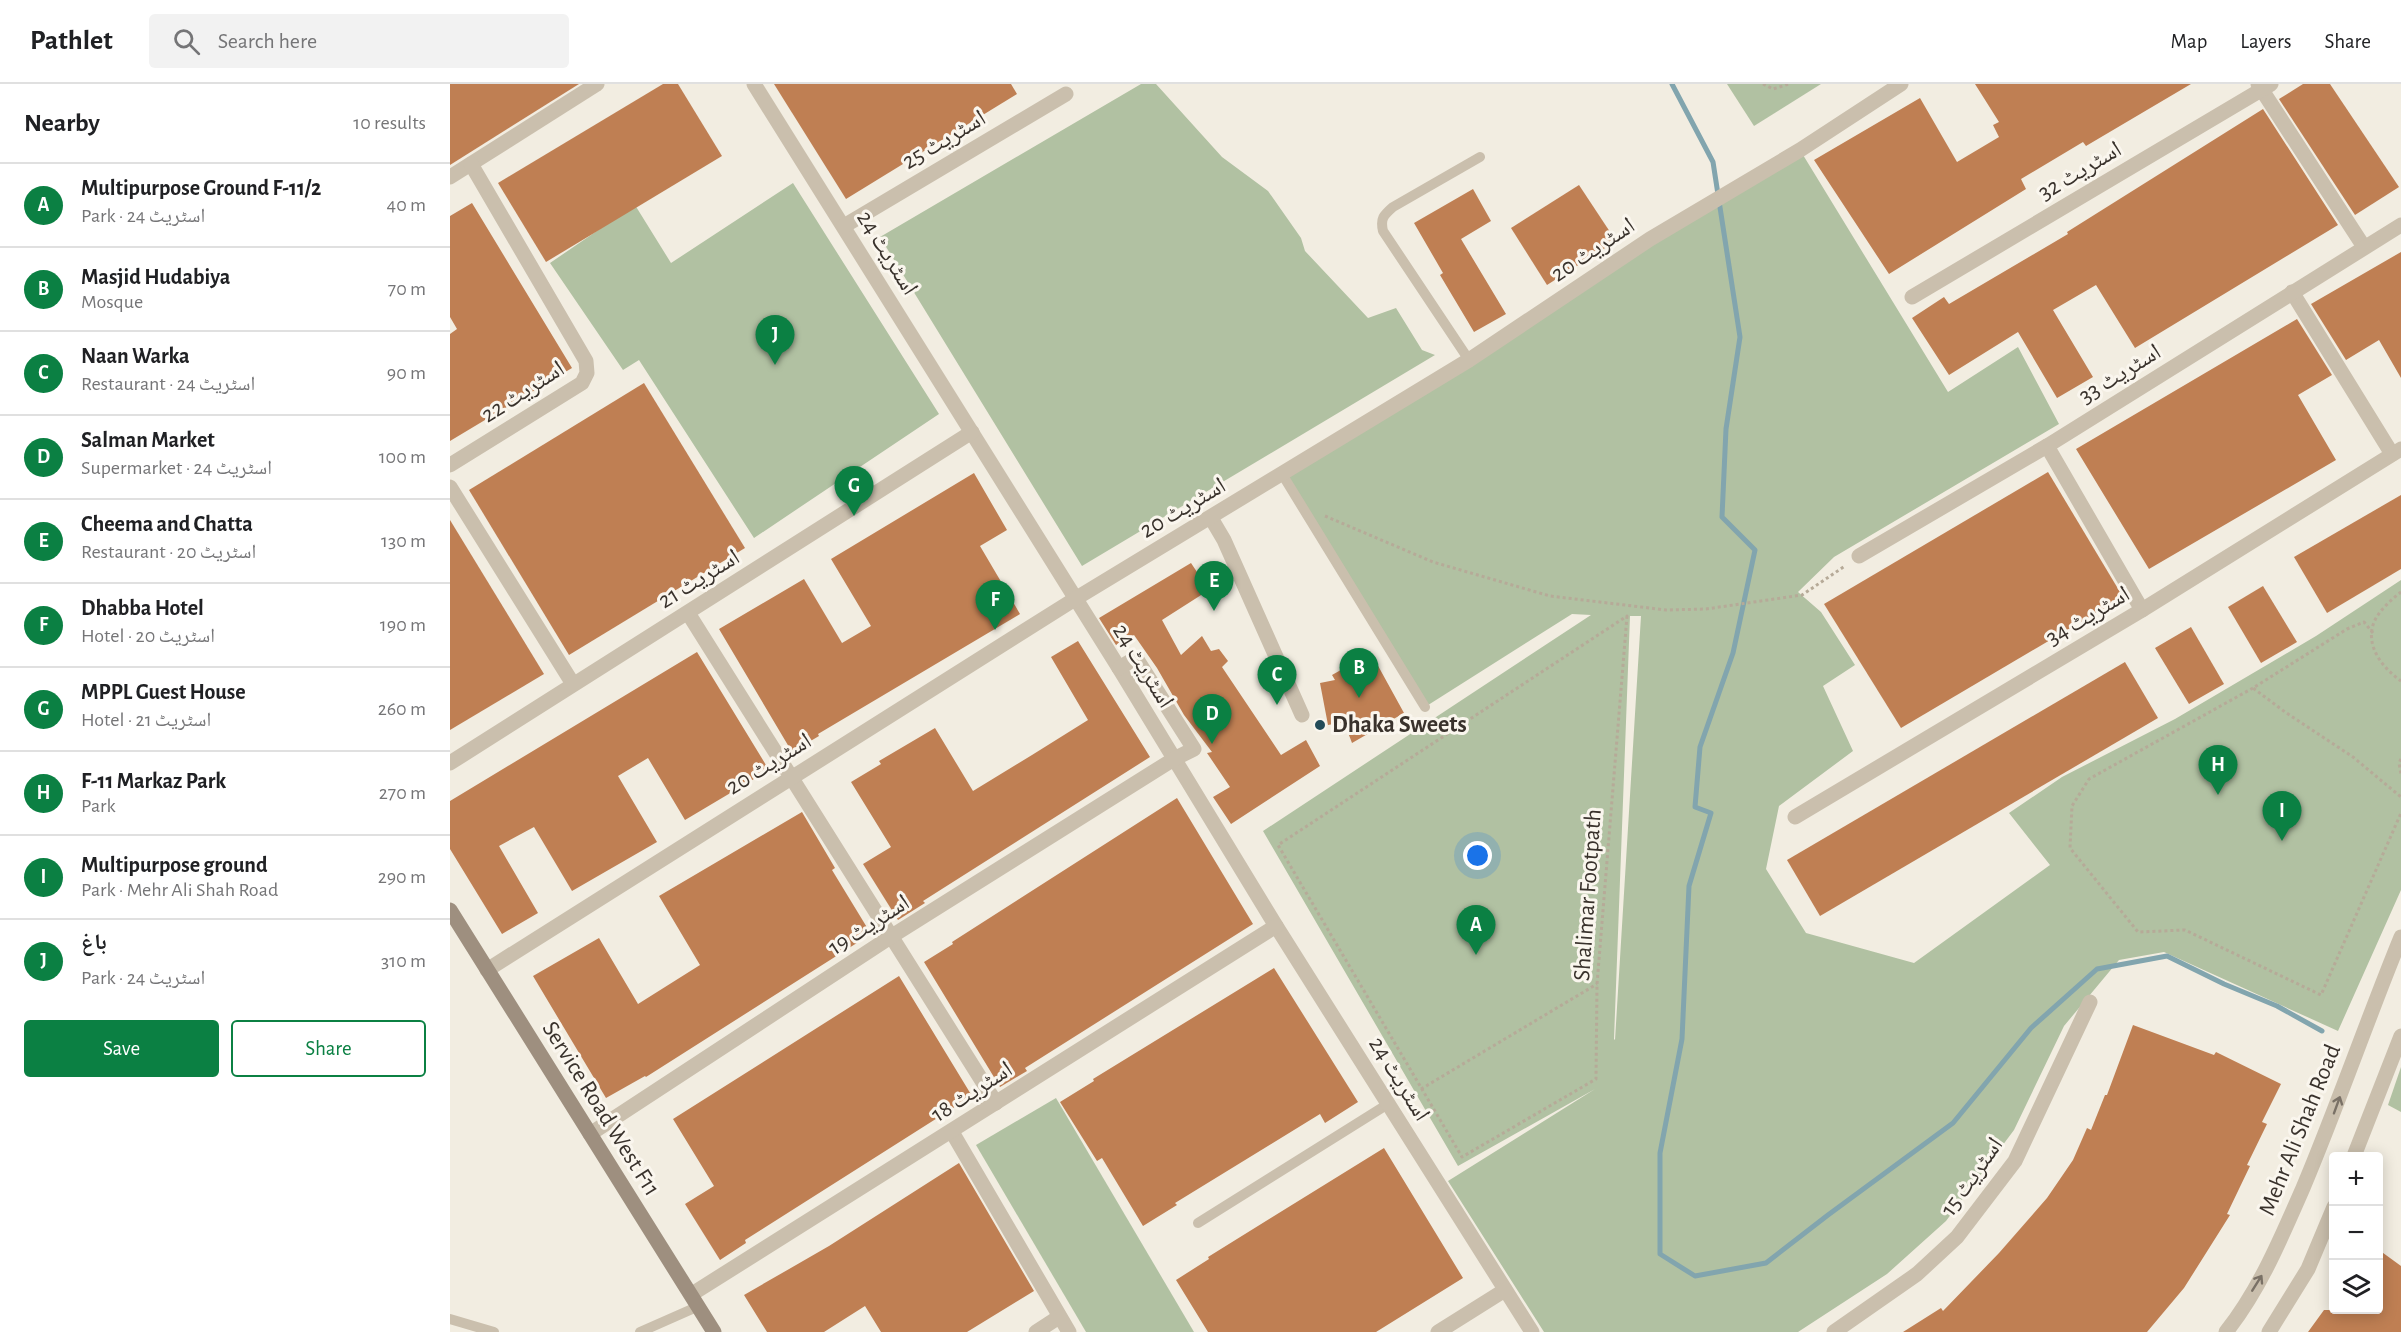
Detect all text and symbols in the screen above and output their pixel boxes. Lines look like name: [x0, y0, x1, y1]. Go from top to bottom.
search box: [149, 14, 569, 68]
icon: search: [170, 25, 203, 58]
text: Pathlet: [30, 27, 113, 55]
text: Search here: [218, 30, 317, 52]
text: Map: [2171, 31, 2207, 52]
text: Layers: [2240, 31, 2291, 52]
text: Share: [2324, 31, 2371, 52]
street label: اسٹریٹ 25: [898, 106, 990, 174]
text: Nearby: [24, 110, 100, 136]
text: 10 results: [353, 113, 426, 133]
street label: اسٹریٹ 32: [2034, 137, 2126, 205]
text: Multipurpose Ground F-11/2: [81, 177, 321, 199]
text: A: [38, 195, 50, 215]
text: 40 m: [387, 195, 426, 215]
text: Park · اسٹریٹ 24: [81, 206, 205, 226]
street label: اسٹریٹ 24: [852, 207, 922, 299]
street label: اسٹریٹ 20: [1547, 213, 1639, 287]
text: Masjid Hudabiya: [81, 266, 230, 288]
text: B: [38, 279, 49, 299]
text: 70 m: [388, 279, 426, 299]
text: Mosque: [81, 292, 143, 312]
pin: J: [756, 316, 794, 365]
street label: اسٹریٹ 33: [2075, 340, 2165, 409]
text: Naan Warka: [81, 345, 190, 367]
street label: اسٹریٹ 22: [477, 356, 569, 428]
text: C: [38, 363, 49, 383]
text: 90 m: [387, 363, 426, 383]
text: Restaurant · اسٹریٹ 24: [81, 374, 255, 394]
text: Salman Market: [81, 429, 215, 451]
text: D: [37, 447, 50, 467]
text: 100 m: [379, 447, 426, 467]
text: Supermarket · اسٹریٹ 24: [81, 458, 272, 478]
pin: G: [834, 466, 874, 516]
street label: اسٹریٹ 20: [1136, 473, 1230, 543]
text: Cheema and Chatta: [81, 513, 253, 535]
text: E: [38, 531, 49, 551]
text: 130 m: [381, 531, 426, 551]
text: Restaurant · اسٹریٹ 20: [81, 542, 256, 562]
street label: اسٹریٹ 21: [654, 545, 744, 614]
pin: E: [1194, 562, 1233, 611]
pin: F: [976, 580, 1014, 630]
street label: اسٹریٹ 34: [2042, 582, 2134, 651]
text: Dhabba Hotel: [81, 597, 204, 619]
text: F: [39, 615, 48, 635]
text: 190 m: [380, 615, 426, 635]
street label: اسٹریٹ 24: [1108, 620, 1178, 712]
text: Hotel · اسٹریٹ 20: [81, 626, 215, 646]
pin: B: [1340, 648, 1378, 698]
pin: C: [1258, 656, 1296, 705]
text: MPPL Guest House: [81, 681, 246, 703]
pin: D: [1192, 694, 1232, 744]
text: G: [38, 699, 49, 719]
text: 260 m: [378, 699, 426, 719]
text: Hotel · اسٹریٹ 21: [81, 710, 211, 730]
place label: Dhaka Sweets: [1332, 713, 1467, 737]
marker: Dhaka Sweets: [1313, 718, 1327, 732]
street label: اسٹریٹ 20: [722, 729, 816, 800]
pin: H: [2198, 746, 2238, 795]
text: F-11 Markaz Park: [81, 770, 226, 792]
text: H: [37, 783, 50, 803]
text: 270 m: [379, 783, 426, 803]
pin: I: [2262, 792, 2302, 841]
text: Park: [81, 796, 116, 816]
street label: Shalimar Footpath: [1570, 808, 1606, 982]
your location: [1463, 841, 1492, 870]
text: Multipurpose ground: [81, 854, 267, 876]
text: I: [41, 867, 46, 887]
text: 290 m: [378, 867, 426, 887]
text: Park · Mehr Ali Shah Road: [81, 880, 278, 900]
street label: اسٹریٹ 19: [824, 890, 914, 960]
pin: A: [1456, 906, 1496, 955]
text: باغ: [81, 931, 107, 953]
text: J: [40, 951, 47, 971]
text: 310 m: [381, 951, 426, 971]
text: Park · اسٹریٹ 24: [81, 968, 205, 988]
street label: Service Road West F11: [538, 1018, 664, 1200]
button: Save: [24, 1020, 219, 1077]
button: Share: [231, 1020, 426, 1077]
street label: اسٹریٹ 24: [1364, 1033, 1434, 1125]
street label: Mehr Ali Shah Road: [2255, 1041, 2345, 1219]
street label: اسٹریٹ 18: [927, 1057, 1017, 1127]
one-way arrow: [2332, 1096, 2343, 1115]
street label: اسٹریٹ 15: [1936, 1133, 2008, 1221]
map controls: [2329, 1152, 2383, 1314]
button: +: [2329, 1152, 2383, 1206]
button: −: [2329, 1206, 2383, 1260]
button: layers: [2329, 1260, 2383, 1314]
one-way arrow: [2251, 1274, 2264, 1291]

